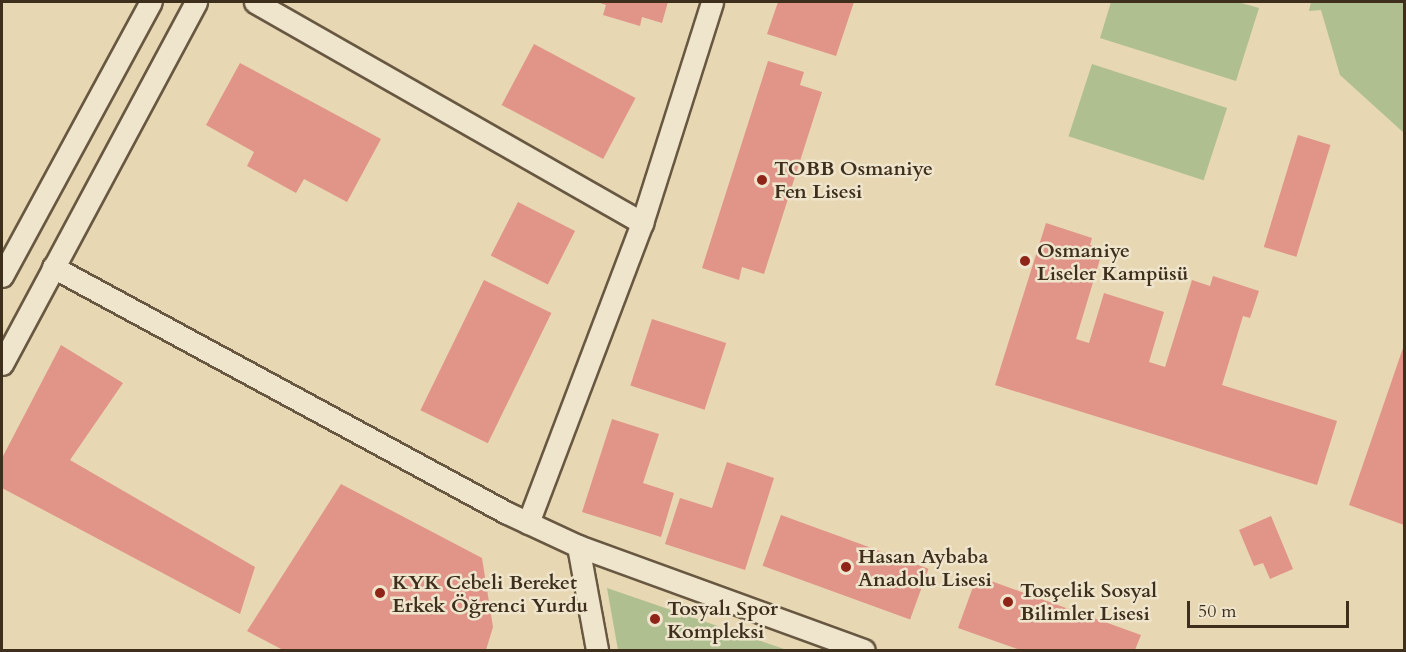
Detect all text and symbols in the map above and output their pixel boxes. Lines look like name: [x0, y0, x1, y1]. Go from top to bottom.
place label: TOBB Osmaniye Fen Lisesi: [774, 156, 933, 203]
marker: TOBB Osmaniye Fen Lisesi: [755, 173, 769, 187]
place label: Osmaniye Liseler Kampüsü: [1037, 238, 1188, 285]
marker: Osmaniye Liseler Kampüsü: [1018, 254, 1032, 268]
place label: Hasan Aybaba Anadolu Lisesi: [858, 544, 992, 591]
marker: Hasan Aybaba Anadolu Lisesi: [839, 560, 853, 574]
place label: KYK Cebeli Bereket Erkek Öğrenci Yurdu: [392, 570, 588, 617]
place label: Tosçelik Sosyal Bilimler Lisesi: [1020, 578, 1157, 625]
marker: KYK Cebeli Bereket Erkek Öğrenci Yurdu: [373, 586, 387, 600]
scale bar: [1190, 589, 1352, 627]
marker: Tosçelik Sosyal Bilimler Lisesi: [1001, 595, 1015, 609]
place label: Tosyalı Spor Kompleksi: [667, 596, 778, 643]
text: 50 m: [1198, 599, 1237, 624]
marker: Tosyalı Spor Kompleksi: [648, 612, 662, 626]

